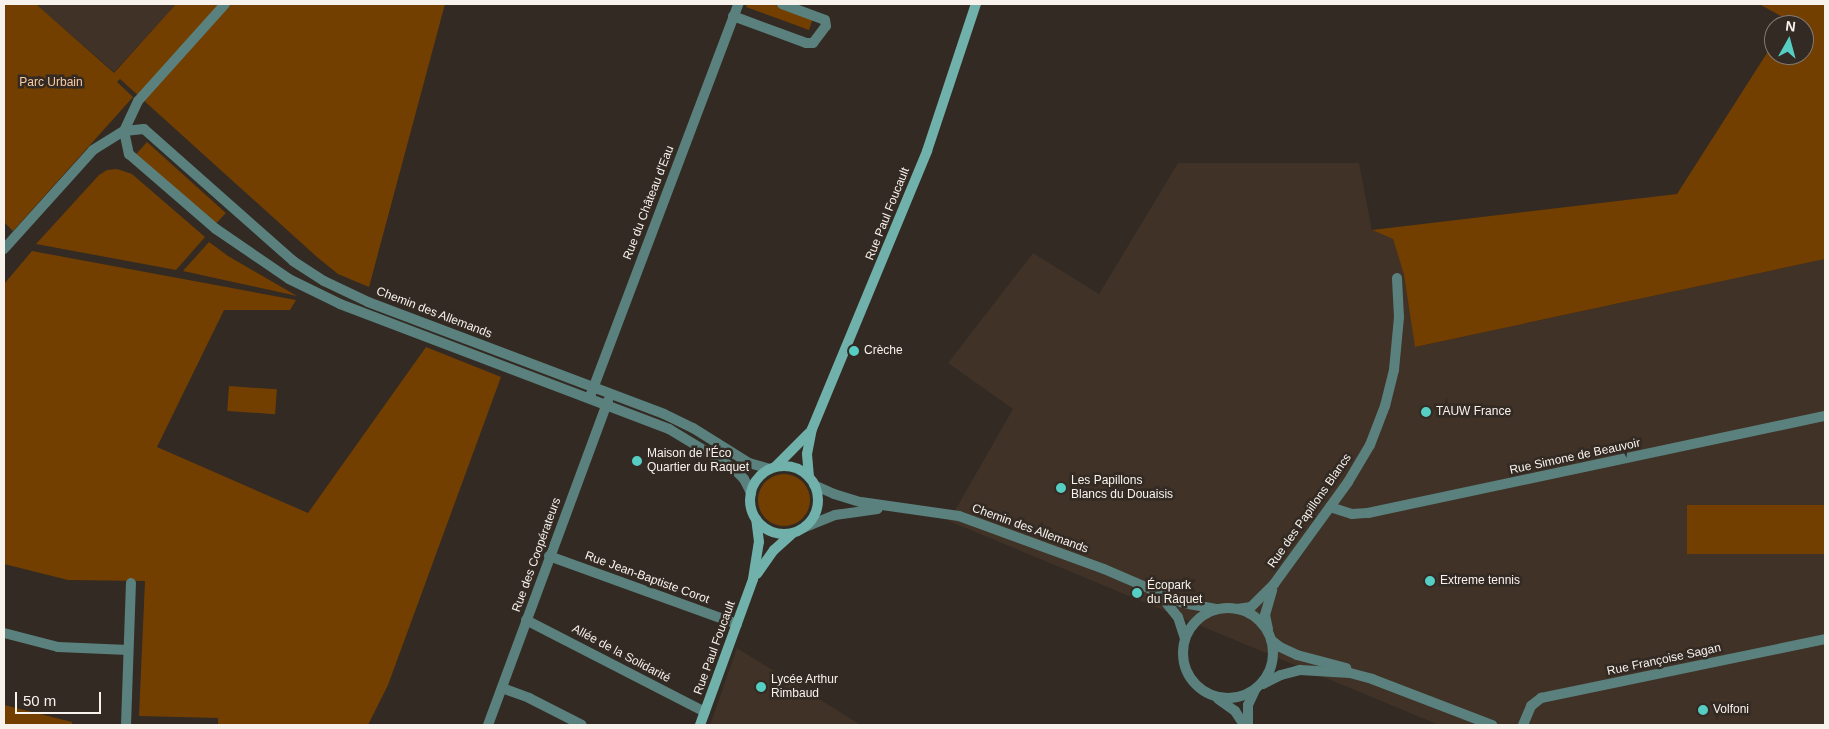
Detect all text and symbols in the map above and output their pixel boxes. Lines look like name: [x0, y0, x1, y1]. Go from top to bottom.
north arrow: [1764, 15, 1814, 65]
text: N: [1785, 18, 1797, 35]
park label: Parc Urbain: [19, 76, 83, 90]
street label: Rue du Château d'Eau: [621, 144, 677, 262]
street label: Rue Paul Foucault: [863, 166, 913, 262]
street label: Chemin des Allemands: [374, 284, 494, 342]
place label: Crèche: [864, 344, 903, 358]
marker: Crèche: [848, 345, 860, 357]
place label: TAUW France: [1436, 405, 1511, 419]
marker: TAUW France: [1420, 406, 1432, 418]
street label: Rue Simone de Beauvoir: [1508, 436, 1642, 478]
place label: Maison de l'Éco Quartier du Raquet: [647, 447, 749, 475]
street label: Rue des Papillons Blancs: [1265, 451, 1355, 571]
marker: Maison de l'Éco Quartier du Raquet: [631, 455, 643, 467]
place label: Les Papillons Blancs du Douaisis: [1071, 474, 1173, 502]
marker: Les Papillons Blancs du Douaisis: [1055, 482, 1067, 494]
street label: Rue des Coopérateurs: [510, 496, 564, 614]
street label: Chemin des Allemands: [970, 501, 1090, 557]
street label: Rue Jean-Baptiste Corot: [583, 549, 711, 607]
place label: Extreme tennis: [1440, 574, 1520, 588]
marker: Extreme tennis: [1424, 575, 1436, 587]
place label: Écopark du Râquet: [1147, 579, 1202, 607]
marker: Écopark du Râquet: [1131, 587, 1143, 599]
street label: Rue Paul Foucault: [691, 599, 739, 697]
street label: Allée de la Solidarité: [569, 622, 673, 686]
street label: Rue Françoise Sagan: [1606, 641, 1722, 679]
place label: Lycée Arthur Rimbaud: [771, 673, 839, 701]
marker: Lycée Arthur Rimbaud: [755, 681, 767, 693]
scale bar: [18, 682, 104, 714]
text: 50 m: [23, 692, 56, 709]
place label: Volfoni: [1713, 703, 1749, 717]
marker: Volfoni: [1697, 704, 1709, 716]

